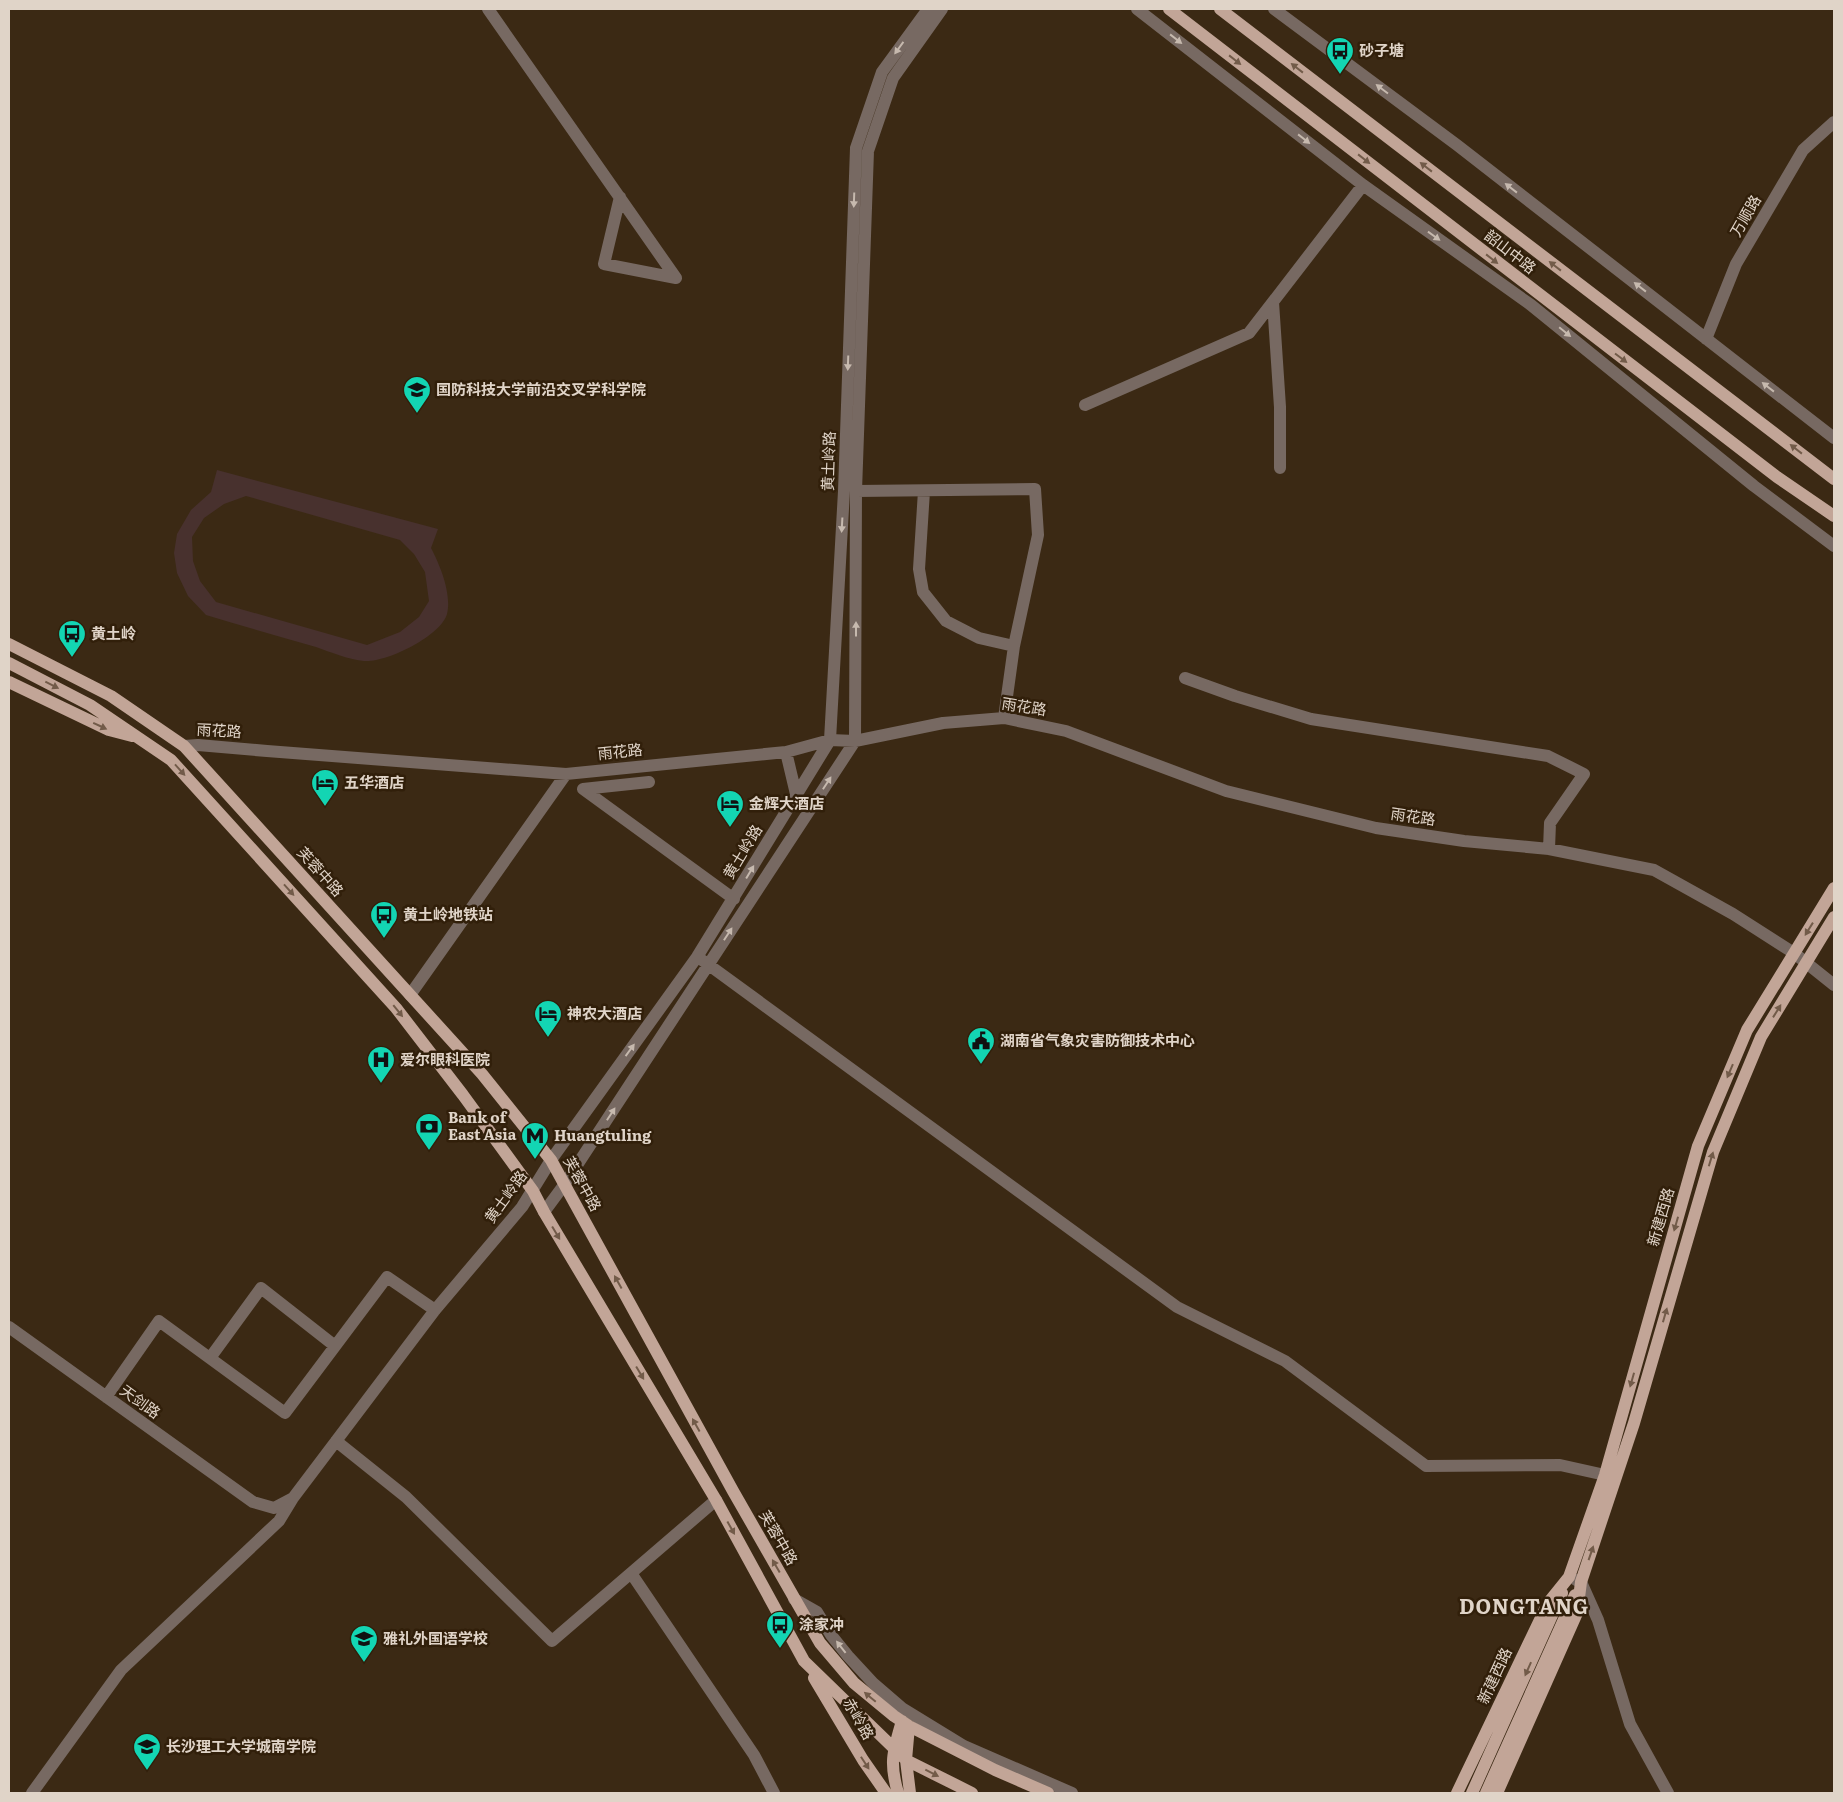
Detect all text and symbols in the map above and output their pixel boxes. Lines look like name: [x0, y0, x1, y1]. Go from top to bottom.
one-way arrow: [1169, 33, 1182, 44]
bus stop icon: 砂子塘: [1325, 36, 1355, 75]
place label: 砂子塘: [1359, 38, 1404, 61]
one-way arrow: [894, 41, 905, 54]
one-way arrow: [1228, 54, 1241, 65]
one-way arrow: [1290, 63, 1304, 73]
one-way arrow: [1376, 84, 1389, 95]
one-way arrow: [1297, 133, 1310, 144]
one-way arrow: [1357, 154, 1371, 164]
one-way arrow: [1419, 162, 1433, 172]
one-way arrow: [1505, 182, 1518, 193]
street label: 万顺路: [1723, 190, 1766, 240]
one-way arrow: [850, 193, 858, 209]
street label: 韶山中路: [1480, 223, 1542, 278]
one-way arrow: [1427, 231, 1441, 241]
one-way arrow: [1485, 253, 1498, 264]
one-way arrow: [1548, 261, 1562, 271]
one-way arrow: [1633, 282, 1646, 293]
one-way arrow: [1558, 327, 1571, 338]
one-way arrow: [1614, 352, 1627, 363]
one-way arrow: [844, 355, 852, 371]
school or university icon: 国防科技大学前沿交叉学科学院: [402, 375, 432, 414]
place label: 国防科技大学前沿交叉学科学院: [436, 377, 646, 400]
one-way arrow: [1762, 381, 1775, 392]
street label: 黄土岭路: [815, 431, 840, 491]
one-way arrow: [1789, 444, 1803, 454]
one-way arrow: [838, 517, 846, 533]
bus stop icon: 黄土岭: [57, 619, 87, 658]
place label: 黄土岭: [91, 621, 136, 644]
one-way arrow: [852, 621, 860, 637]
one-way arrow: [45, 681, 60, 689]
street label: 雨花路: [1000, 691, 1048, 720]
street label: 雨花路: [196, 717, 242, 742]
one-way arrow: [93, 723, 107, 731]
street label: 雨花路: [596, 737, 643, 764]
one-way arrow: [174, 763, 185, 776]
hotel icon: 五华酒店: [310, 768, 340, 807]
place label: 五华酒店: [344, 770, 404, 793]
one-way arrow: [822, 777, 832, 790]
hotel icon: 金辉大酒店: [715, 789, 745, 828]
place label: 金辉大酒店: [749, 791, 824, 814]
street label: 雨花路: [1389, 801, 1437, 830]
street label: 黄土岭路: [716, 820, 767, 883]
street label: 芙蓉中路: [292, 841, 350, 901]
one-way arrow: [746, 865, 755, 878]
one-way arrow: [283, 884, 295, 896]
bus stop icon: 黄土岭地铁站: [369, 900, 399, 939]
place label: 黄土岭地铁站: [403, 902, 493, 925]
one-way arrow: [1804, 923, 1813, 936]
one-way arrow: [723, 927, 733, 941]
hotel icon: 神农大酒店: [533, 999, 563, 1038]
place label: 神农大酒店: [567, 1001, 642, 1024]
one-way arrow: [392, 1004, 403, 1017]
one-way arrow: [1772, 1004, 1781, 1017]
public building icon: 湖南省气象灾害防御技术中心: [966, 1026, 996, 1065]
place label: 湖南省气象灾害防御技术中心: [1000, 1028, 1195, 1051]
one-way arrow: [625, 1044, 636, 1057]
hospital icon: 爱尔眼科医院: [366, 1045, 396, 1084]
place label: 爱尔眼科医院: [400, 1047, 490, 1070]
one-way arrow: [1725, 1064, 1733, 1078]
place label: Bank of East Asia: [448, 1105, 517, 1145]
one-way arrow: [606, 1107, 615, 1121]
bank icon: Bank of East Asia: [414, 1112, 444, 1151]
metro station icon: Huangtuling: [520, 1121, 550, 1160]
place label: Huangtuling: [554, 1123, 652, 1146]
street label: 芙蓉中路: [559, 1151, 608, 1215]
one-way arrow: [1707, 1151, 1715, 1166]
street label: 黄土岭路: [478, 1165, 532, 1227]
street label: 新建西路: [1640, 1185, 1679, 1249]
one-way arrow: [1672, 1217, 1680, 1232]
one-way arrow: [552, 1227, 561, 1240]
one-way arrow: [614, 1275, 622, 1290]
one-way arrow: [1662, 1307, 1670, 1322]
one-way arrow: [635, 1366, 644, 1379]
one-way arrow: [1628, 1373, 1636, 1388]
street label: 天剑路: [116, 1378, 166, 1423]
one-way arrow: [692, 1417, 700, 1432]
street label: 芙蓉中路: [754, 1506, 804, 1569]
one-way arrow: [727, 1521, 735, 1535]
one-way arrow: [1588, 1546, 1595, 1561]
one-way arrow: [771, 1560, 780, 1573]
district label: DONGTANG: [1459, 1590, 1589, 1620]
bus stop icon: 涂家冲: [765, 1610, 795, 1649]
place label: 涂家冲: [799, 1612, 844, 1635]
school or university icon: 雅礼外国语学校: [349, 1624, 379, 1663]
place label: 雅礼外国语学校: [383, 1626, 488, 1649]
one-way arrow: [836, 1641, 847, 1654]
street label: 新建西路: [1471, 1643, 1517, 1707]
one-way arrow: [1523, 1662, 1531, 1676]
one-way arrow: [865, 1691, 877, 1703]
street label: 赤岭路: [838, 1693, 881, 1743]
school or university icon: 长沙理工大学城南学院: [132, 1732, 162, 1771]
place label: 长沙理工大学城南学院: [166, 1734, 316, 1757]
one-way arrow: [860, 1756, 870, 1769]
one-way arrow: [924, 1769, 939, 1777]

